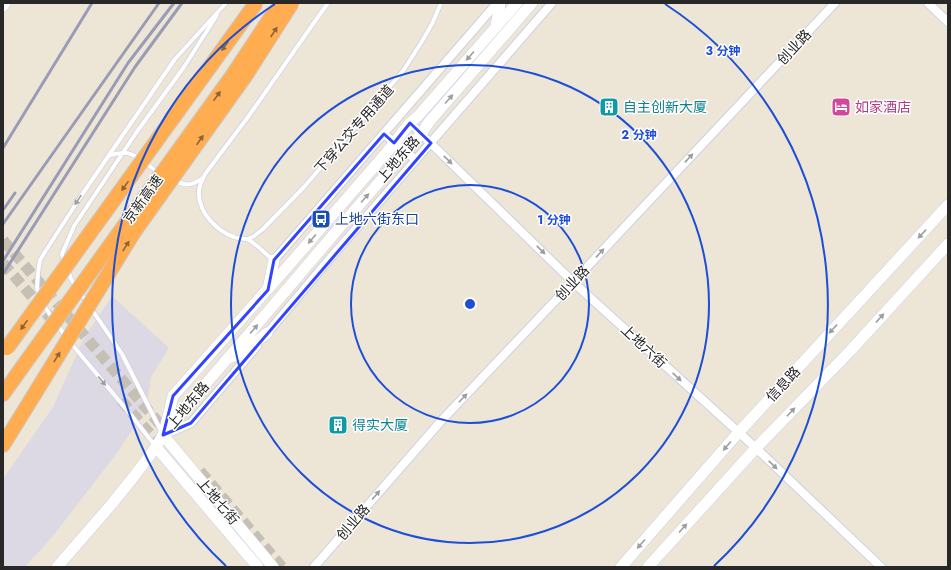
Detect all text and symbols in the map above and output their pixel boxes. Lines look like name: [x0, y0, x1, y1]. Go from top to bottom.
street label: 创业路: [772, 25, 816, 69]
one-way arrow: [270, 26, 277, 38]
one-way arrow: [221, 41, 229, 51]
text: 3 分钟: [705, 42, 741, 60]
one-way arrow: [465, 51, 475, 61]
street label: 下穿公交专用通道: [310, 80, 398, 178]
one-way arrow: [213, 91, 221, 101]
one-way arrow: [444, 94, 453, 103]
building icon: 自主创新大厦: [598, 96, 620, 118]
hotel icon: 如家酒店: [830, 96, 852, 118]
place label: 自主创新大厦: [623, 97, 707, 117]
place label: 如家酒店: [855, 97, 911, 117]
text: 2 分钟: [621, 126, 657, 144]
street label: 上地东路: [372, 131, 424, 187]
one-way arrow: [196, 134, 204, 145]
one-way arrow: [684, 153, 694, 163]
one-way arrow: [443, 155, 453, 165]
street label: 京新高速: [118, 170, 168, 228]
one-way arrow: [121, 180, 129, 191]
one-way arrow: [361, 193, 370, 203]
one-way arrow: [74, 195, 82, 205]
bus stop icon: 上地六街东口: [310, 208, 332, 230]
place label: 上地六街东口: [335, 209, 419, 229]
text: 1 分钟: [537, 211, 571, 229]
one-way arrow: [917, 229, 926, 239]
one-way arrow: [307, 234, 317, 244]
one-way arrow: [122, 240, 129, 252]
one-way arrow: [536, 246, 546, 255]
one-way arrow: [595, 248, 605, 258]
street label: 创业路: [550, 261, 594, 305]
centre of rings: [463, 297, 477, 311]
one-way arrow: [875, 313, 884, 322]
one-way arrow: [20, 320, 28, 330]
street label: 上地六街: [617, 320, 671, 372]
one-way arrow: [249, 324, 258, 334]
one-way arrow: [829, 324, 838, 335]
one-way arrow: [54, 351, 61, 363]
street label: 信息路: [761, 362, 805, 406]
one-way arrow: [673, 372, 682, 381]
one-way arrow: [98, 376, 107, 387]
street label: 上地东路: [162, 377, 214, 433]
one-way arrow: [458, 393, 468, 403]
one-way arrow: [786, 407, 795, 417]
building icon: 得实大厦: [327, 414, 349, 436]
place label: 得实大厦: [352, 415, 408, 435]
one-way arrow: [722, 441, 731, 451]
one-way arrow: [768, 460, 778, 470]
street label: 上地七街: [192, 473, 244, 529]
one-way arrow: [372, 490, 381, 501]
street label: 创业路: [332, 500, 374, 544]
one-way arrow: [679, 523, 688, 533]
one-way arrow: [637, 539, 646, 549]

